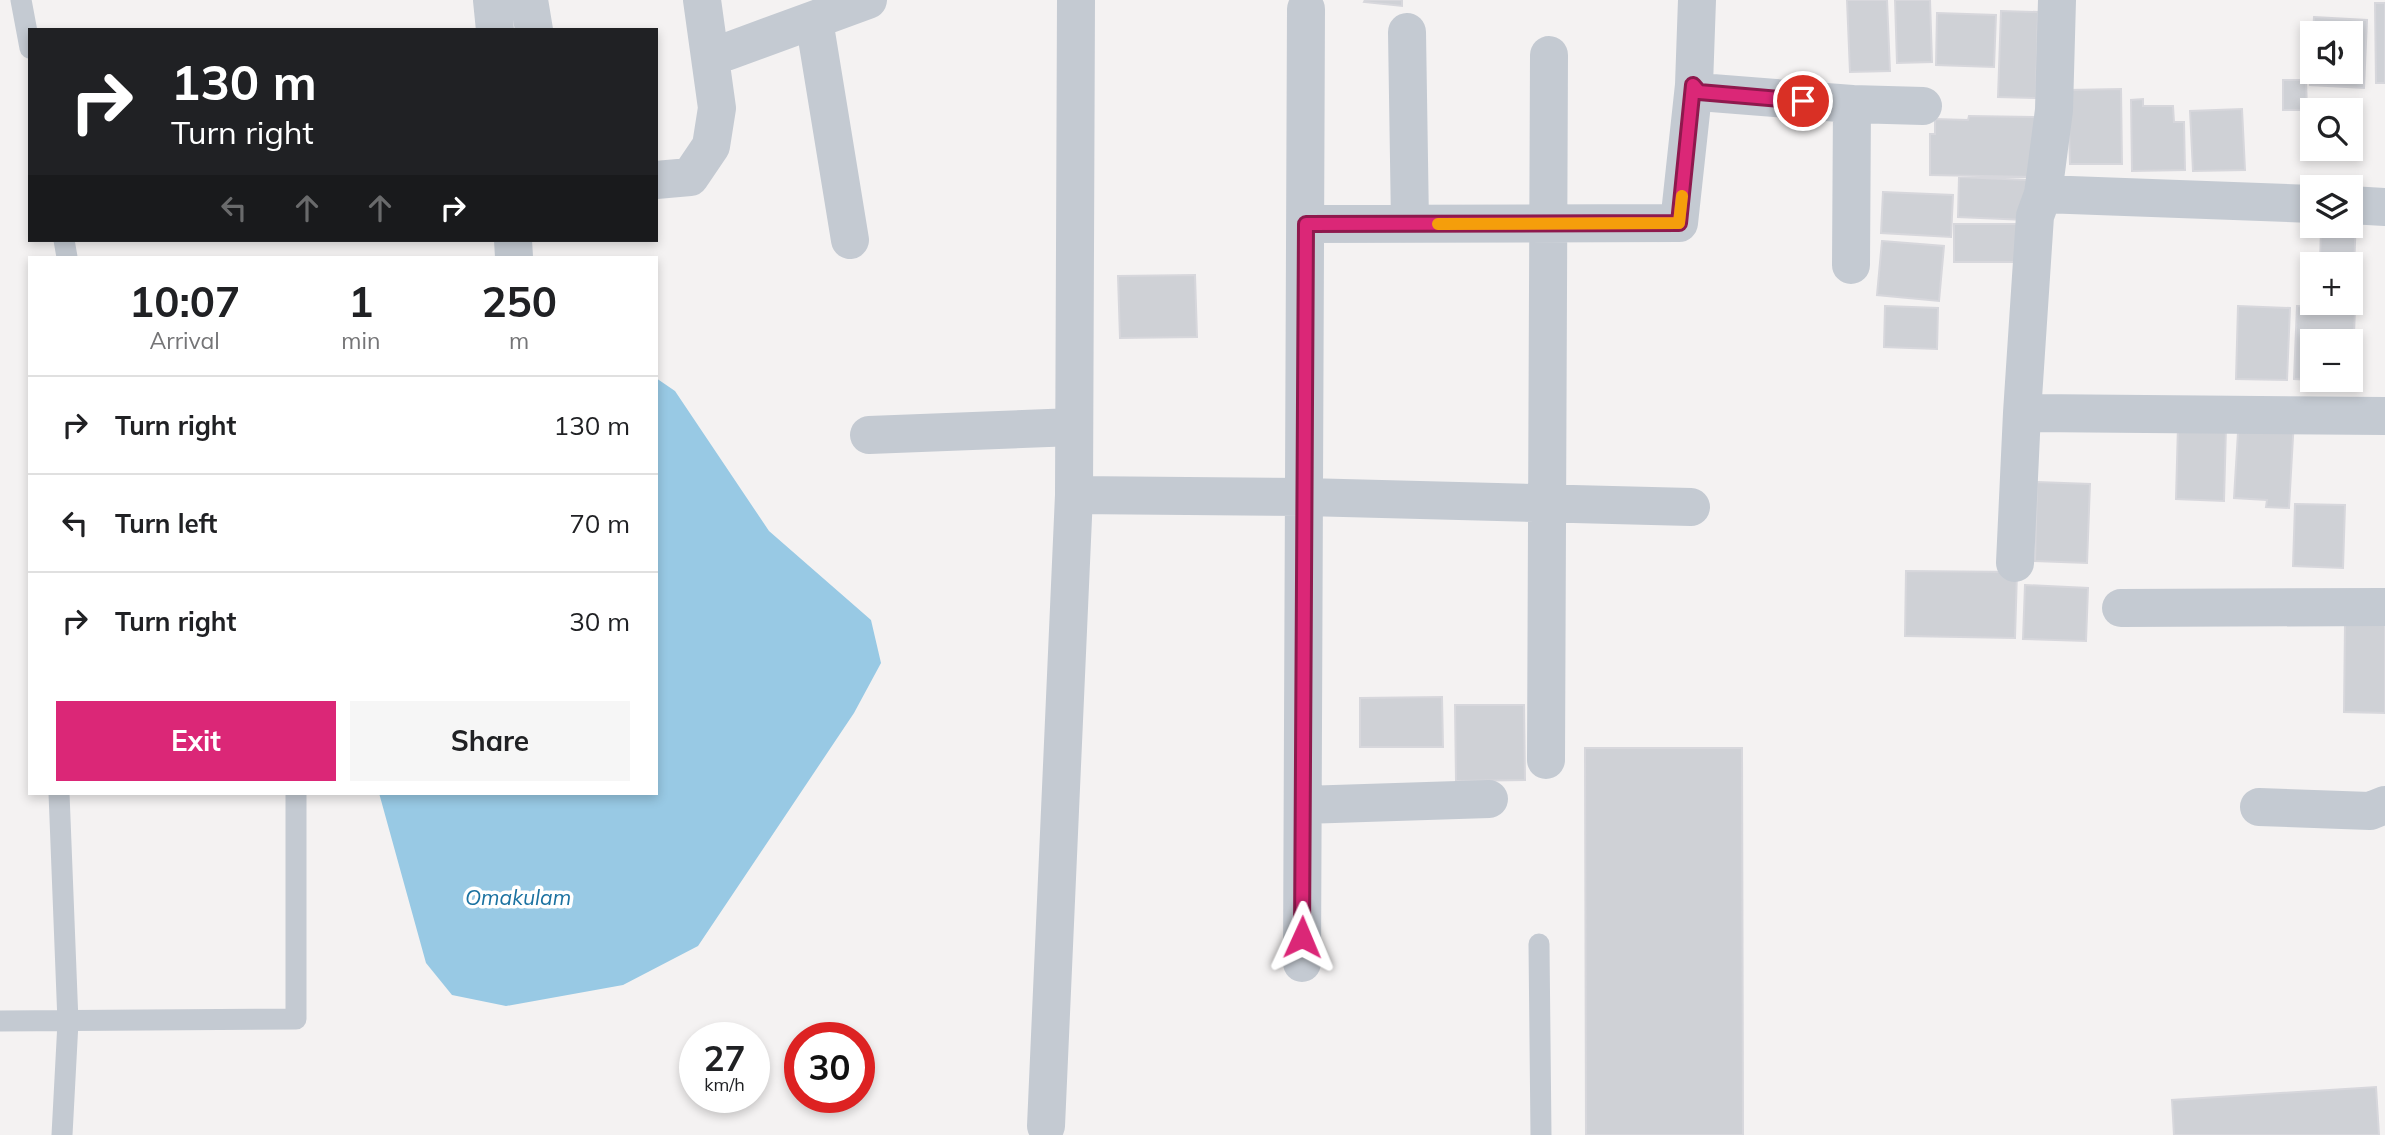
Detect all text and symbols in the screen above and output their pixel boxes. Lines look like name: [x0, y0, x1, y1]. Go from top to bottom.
map controls: [2300, 21, 2363, 392]
button: sound: [2300, 21, 2363, 84]
text: 130 m: [171, 51, 317, 112]
icon: right: [56, 56, 147, 147]
pin: [1773, 71, 1833, 131]
icon: arrive: [1784, 82, 1822, 120]
button: search: [2300, 98, 2363, 161]
text: Turn right: [171, 112, 314, 152]
button: layers: [2300, 175, 2363, 238]
icon: left: [215, 189, 253, 227]
icon: ahead: [288, 189, 326, 227]
icon: ahead: [361, 189, 399, 227]
icon: right: [434, 189, 472, 227]
button: +: [2300, 252, 2363, 315]
text: 10:07: [129, 275, 240, 328]
text: 1: [348, 275, 373, 328]
text: 250: [481, 275, 557, 328]
text: Arrival: [149, 326, 220, 355]
text: min: [341, 326, 380, 355]
text: m: [509, 326, 529, 355]
button: −: [2300, 329, 2363, 392]
icon: right: [56, 406, 94, 444]
text: Turn right: [115, 409, 236, 442]
text: 130 m: [554, 409, 630, 442]
icon: left: [56, 504, 94, 542]
text: Turn left: [115, 507, 217, 540]
text: 70 m: [569, 507, 630, 540]
icon: right: [56, 602, 94, 640]
text: Turn right: [115, 605, 236, 638]
text: 30 m: [569, 605, 630, 638]
button: Exit: [56, 701, 336, 781]
button: Share: [350, 701, 630, 781]
water label: Omakulam: [465, 884, 571, 910]
position arrow: [1265, 900, 1339, 974]
speed limit sign: 30: [784, 1022, 875, 1113]
text: 27: [703, 1036, 746, 1080]
text: km/h: [704, 1073, 745, 1096]

